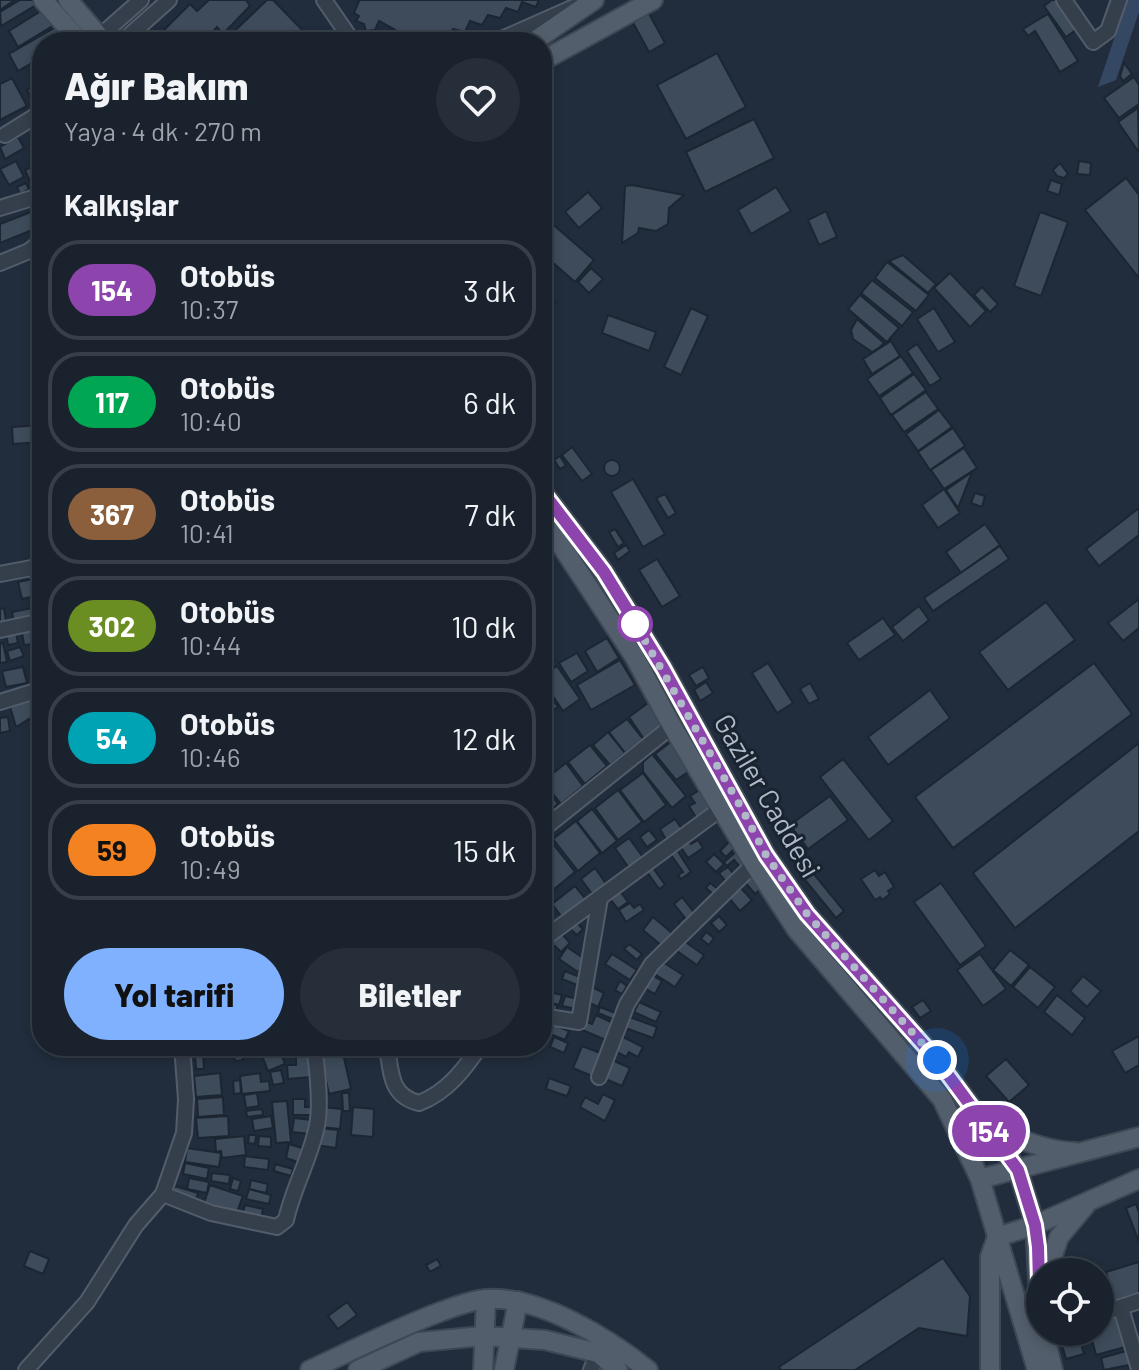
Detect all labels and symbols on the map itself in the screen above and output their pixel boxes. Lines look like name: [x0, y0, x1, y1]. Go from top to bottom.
unlabelled marker: [618, 607, 652, 641]
street label: Gaziler Caddesi: [708, 707, 828, 883]
your location: [917, 1040, 957, 1080]
line badge: 154: [943, 1105, 1035, 1157]

